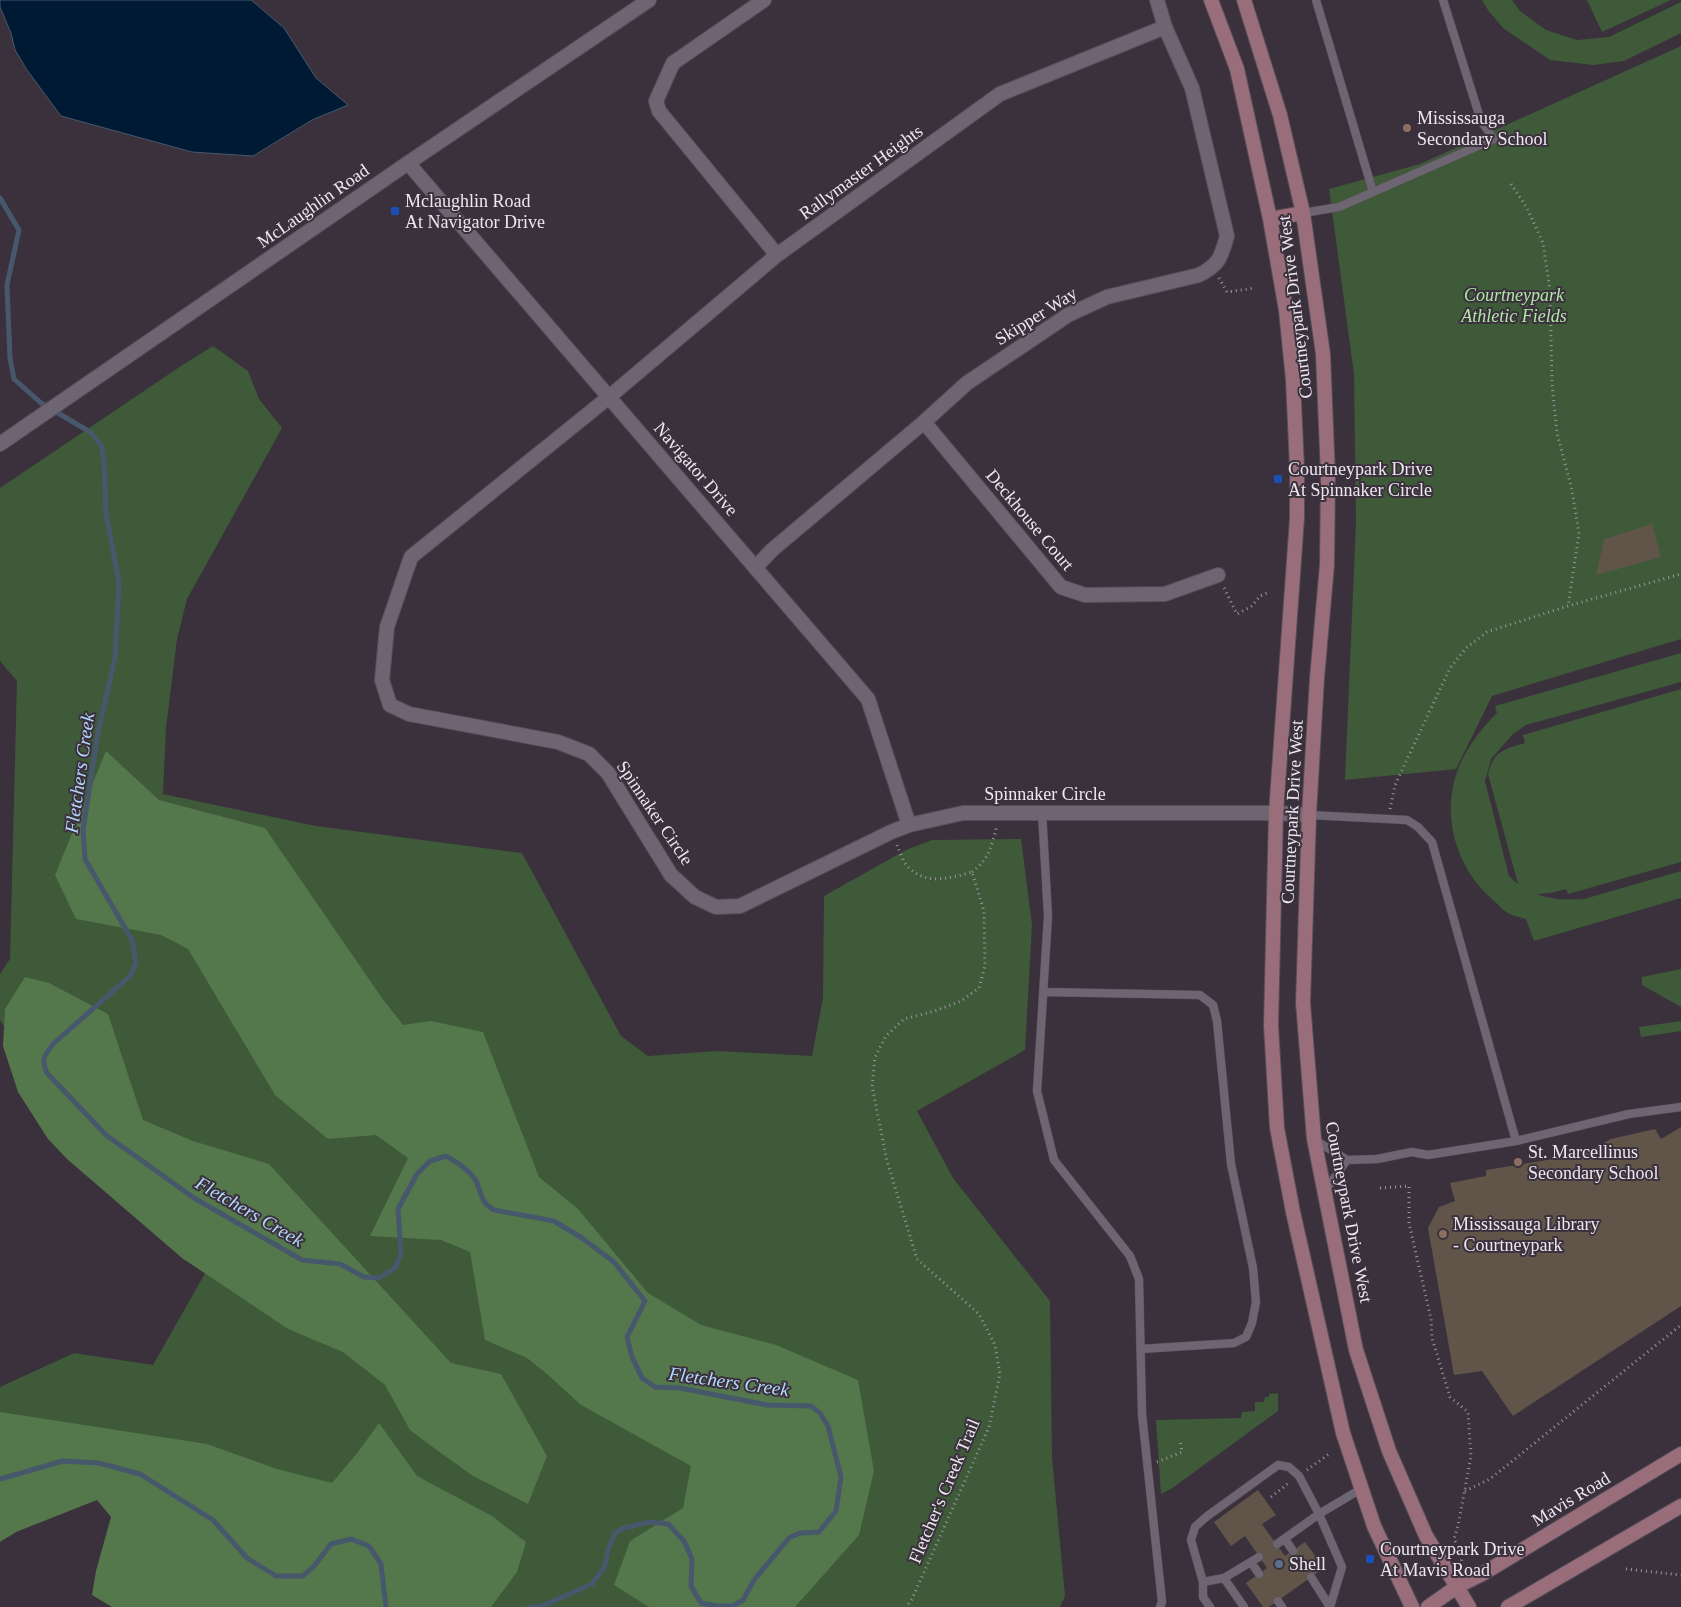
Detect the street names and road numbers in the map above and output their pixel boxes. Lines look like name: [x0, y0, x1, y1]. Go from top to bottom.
street label: Rallymaster Heights: [795, 121, 927, 223]
street label: McLaughlin Road: [253, 160, 373, 252]
street label: Courtneypark Drive West: [1274, 214, 1316, 400]
street label: Skipper Way: [991, 283, 1081, 349]
street label: Navigator Drive: [650, 418, 742, 520]
street label: Deckhouse Court: [982, 466, 1078, 574]
street label: Courtneypark Drive West: [1277, 720, 1307, 904]
street label: Spinnaker Circle: [613, 757, 697, 869]
street label: Spinnaker Circle: [984, 784, 1106, 804]
street label: Courtneypark Drive West: [1322, 1120, 1376, 1304]
street label: Fletcher's Creek Trail: [904, 1416, 984, 1566]
street label: Mavis Road: [1528, 1468, 1614, 1530]

